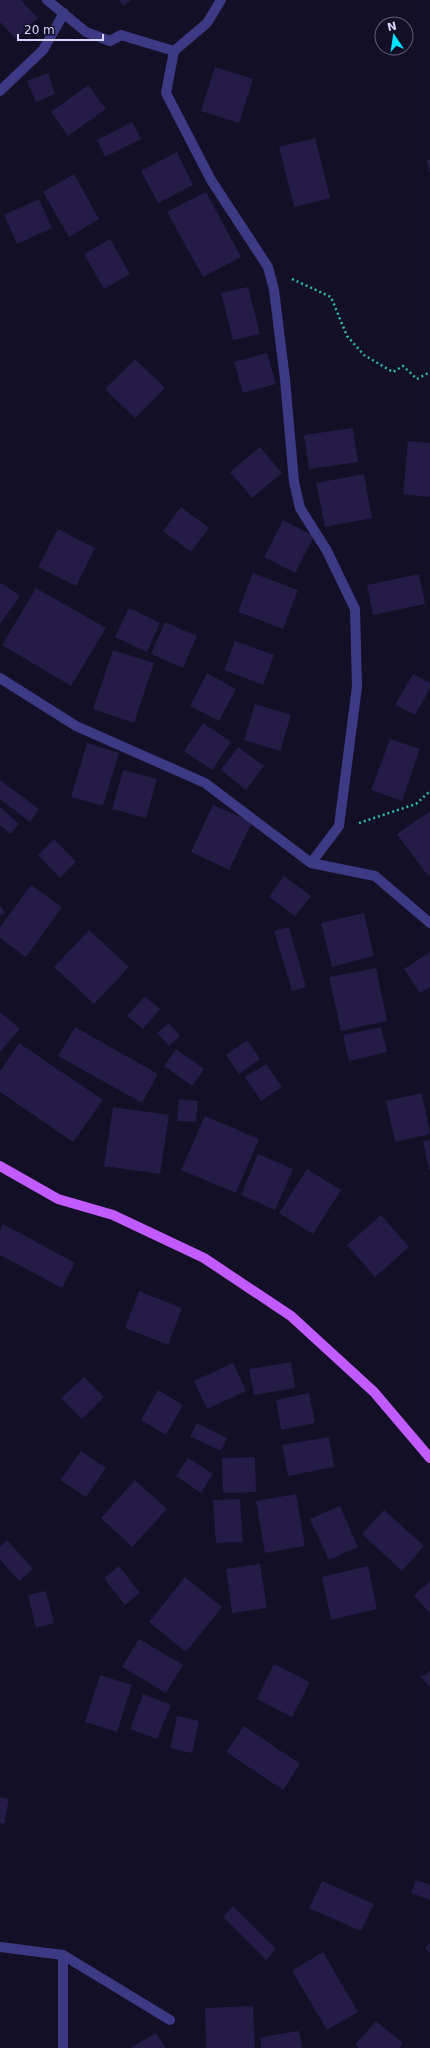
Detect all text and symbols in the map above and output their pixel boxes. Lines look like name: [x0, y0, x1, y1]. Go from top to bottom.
scale bar: [18, 16, 103, 42]
north arrow: [374, 16, 414, 56]
text: N: [386, 19, 398, 34]
text: 20 m: [24, 23, 55, 37]

